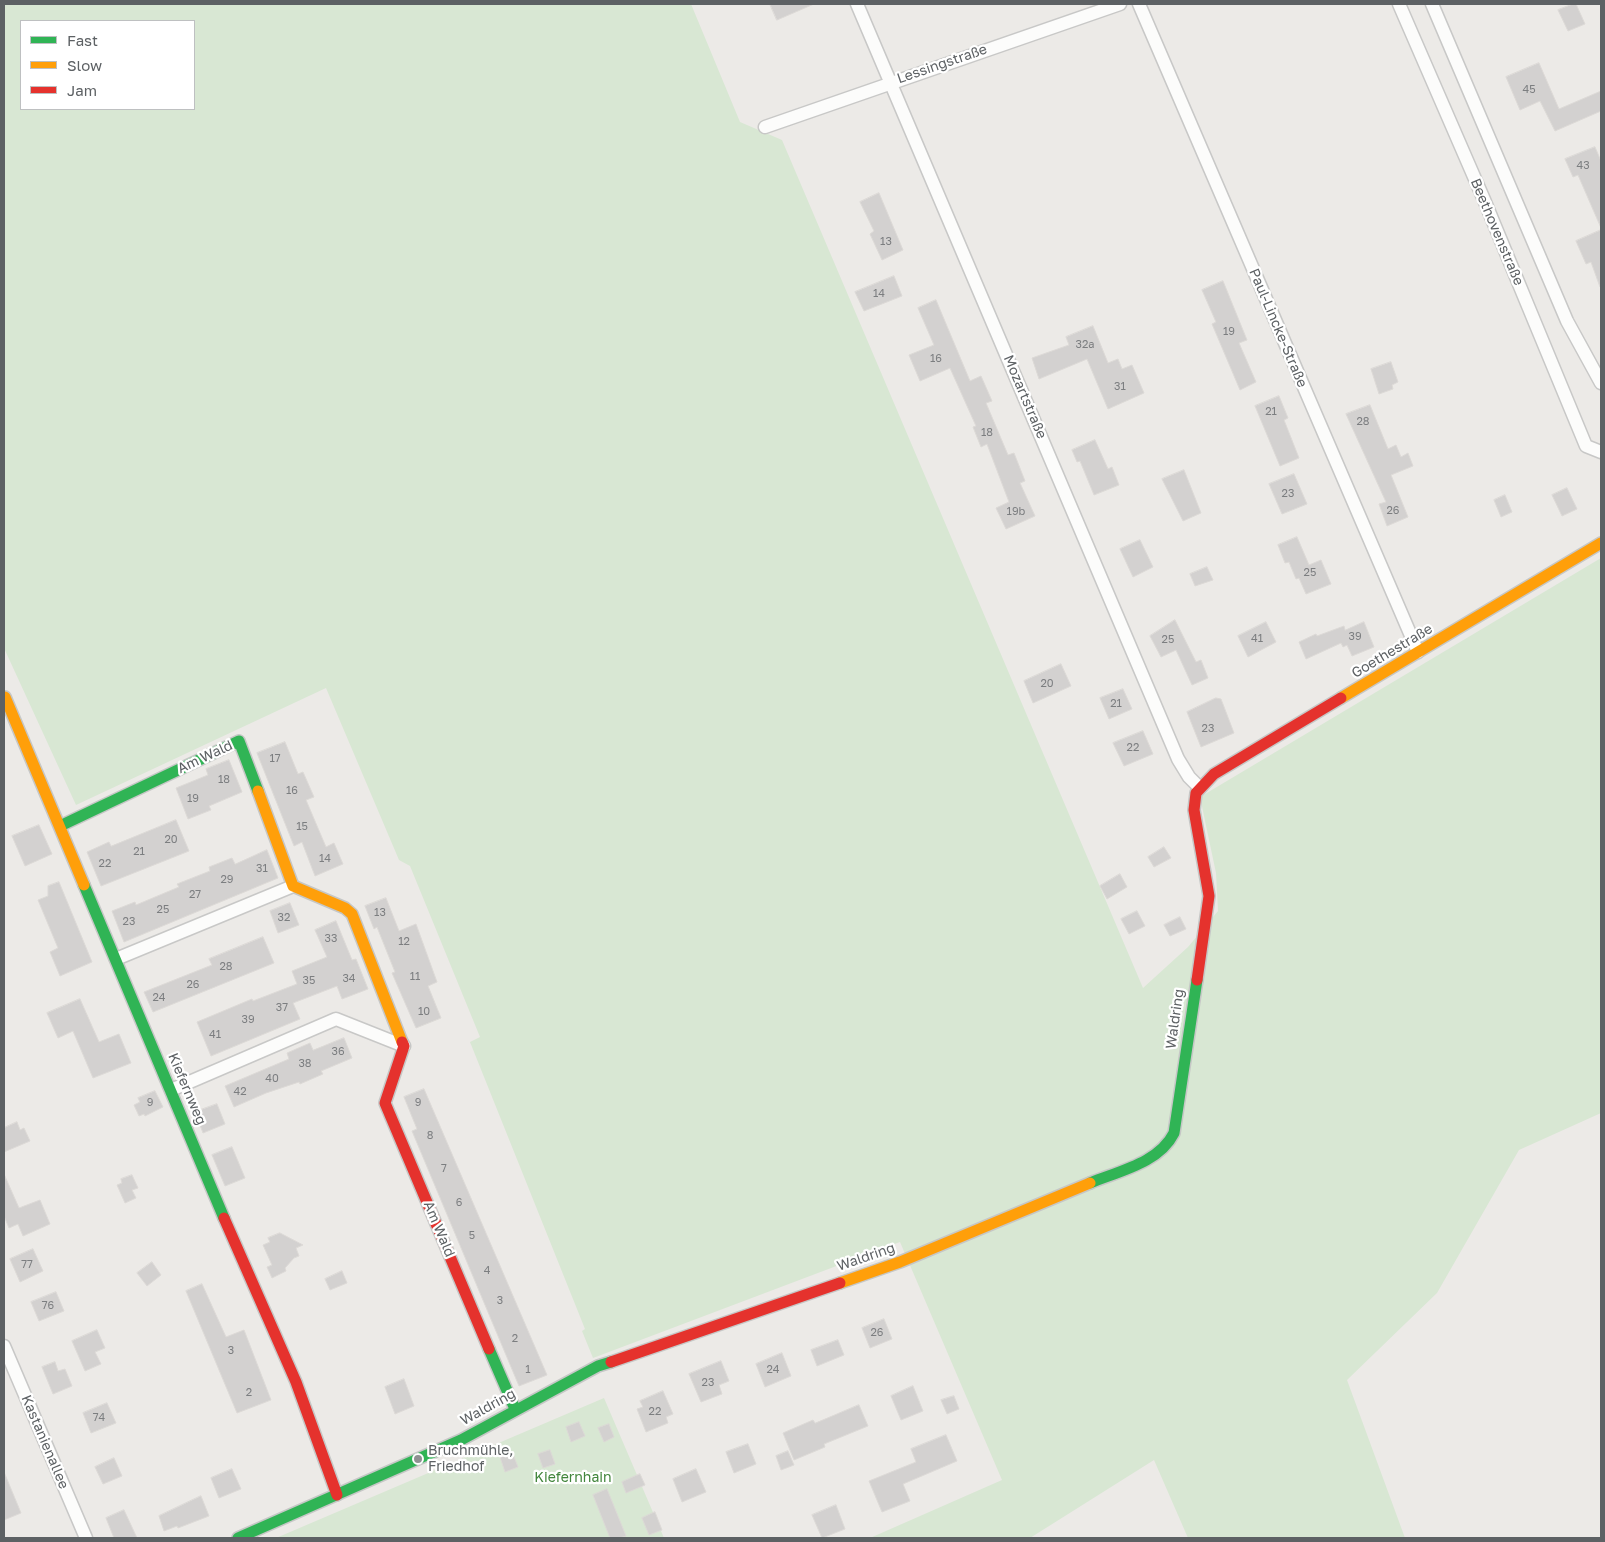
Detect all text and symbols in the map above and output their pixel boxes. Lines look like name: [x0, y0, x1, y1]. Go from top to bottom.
legend: [20, 20, 195, 110]
text: Fast: [67, 31, 98, 49]
street label: Lessingstraße: [895, 41, 989, 87]
text: Slow: [67, 56, 102, 74]
text: Jam: [67, 81, 97, 99]
house number: 45: [1522, 83, 1536, 97]
house number: 43: [1576, 159, 1590, 173]
street label: Beethovenstraße: [1467, 176, 1527, 288]
house number: 13: [880, 235, 892, 249]
street label: Paul-Lincke-Straße: [1245, 266, 1311, 390]
house number: 14: [873, 287, 885, 301]
house number: 19: [1223, 325, 1235, 339]
house number: 32a: [1075, 338, 1095, 352]
house number: 16: [930, 352, 942, 366]
street label: Mozartstraße: [1000, 353, 1050, 441]
house number: 31: [1114, 380, 1126, 394]
house number: 21: [1265, 405, 1277, 419]
house number: 28: [1356, 415, 1370, 429]
house number: 18: [981, 426, 993, 440]
house number: 23: [1282, 487, 1294, 501]
house number: 26: [1386, 504, 1400, 518]
house number: 19b: [1007, 505, 1025, 519]
house number: 25: [1304, 566, 1316, 580]
street label: Goethestraße: [1349, 620, 1435, 682]
house number: 39: [1348, 630, 1362, 644]
house number: 41: [1251, 632, 1263, 646]
house number: 25: [1162, 633, 1174, 647]
house number: 20: [1040, 677, 1054, 691]
house number: 21: [1110, 697, 1122, 711]
house number: 23: [1202, 722, 1214, 736]
street label: Am Wald: [175, 737, 235, 777]
house number: 22: [1127, 741, 1139, 755]
house number: 17: [269, 752, 281, 766]
house number: 18: [218, 773, 230, 787]
house number: 16: [286, 784, 298, 798]
house number: 19: [187, 792, 199, 806]
house number: 15: [296, 820, 308, 834]
house number: 20: [164, 833, 178, 847]
house number: 21: [133, 845, 145, 859]
house number: 14: [319, 852, 331, 866]
house number: 22: [99, 857, 111, 871]
house number: 31: [256, 862, 268, 876]
house number: 29: [220, 873, 234, 887]
house number: 27: [189, 888, 201, 902]
house number: 25: [157, 903, 169, 917]
house number: 13: [374, 906, 386, 920]
house number: 32: [278, 911, 290, 925]
house number: 23: [123, 915, 135, 929]
house number: 33: [325, 932, 337, 946]
house number: 12: [398, 935, 410, 949]
house number: 28: [219, 960, 233, 974]
house number: 11: [410, 970, 420, 984]
house number: 34: [342, 972, 356, 986]
house number: 35: [303, 974, 315, 988]
house number: 26: [186, 978, 200, 992]
street label: Waldring: [1162, 988, 1188, 1050]
house number: 24: [152, 991, 166, 1005]
house number: 37: [276, 1001, 288, 1015]
house number: 10: [418, 1005, 430, 1019]
house number: 39: [241, 1013, 255, 1027]
house number: 41: [209, 1028, 221, 1042]
house number: 36: [331, 1045, 345, 1059]
street label: Kiefernweg: [164, 1051, 210, 1127]
house number: 38: [298, 1057, 312, 1071]
house number: 40: [265, 1072, 279, 1086]
house number: 42: [233, 1085, 247, 1099]
house number: 9: [147, 1096, 153, 1110]
house number: 9: [415, 1096, 421, 1110]
house number: 8: [427, 1129, 433, 1143]
house number: 7: [441, 1162, 447, 1176]
house number: 6: [456, 1196, 462, 1210]
street label: Am Wald: [420, 1199, 458, 1259]
house number: 5: [469, 1229, 475, 1243]
street label: Waldring: [835, 1239, 897, 1275]
house number: 77: [21, 1258, 33, 1272]
house number: 4: [484, 1264, 490, 1278]
house number: 3: [497, 1294, 503, 1308]
house number: 76: [42, 1299, 54, 1313]
house number: 26: [870, 1326, 884, 1340]
house number: 2: [512, 1332, 518, 1346]
house number: 3: [228, 1344, 234, 1358]
house number: 1: [525, 1363, 531, 1377]
house number: 24: [766, 1363, 780, 1377]
house number: 23: [702, 1376, 714, 1390]
street label: Waldring: [458, 1385, 518, 1429]
house number: 2: [246, 1386, 252, 1400]
street label: Kastanienallee: [18, 1392, 72, 1492]
house number: 22: [649, 1405, 661, 1419]
house number: 74: [93, 1411, 105, 1425]
place label: Bruchmühle, Friedhof: [428, 1443, 513, 1475]
marker: Bruchmühle, Friedhof: [412, 1453, 424, 1465]
park label: Kiefernhain: [534, 1470, 612, 1486]

